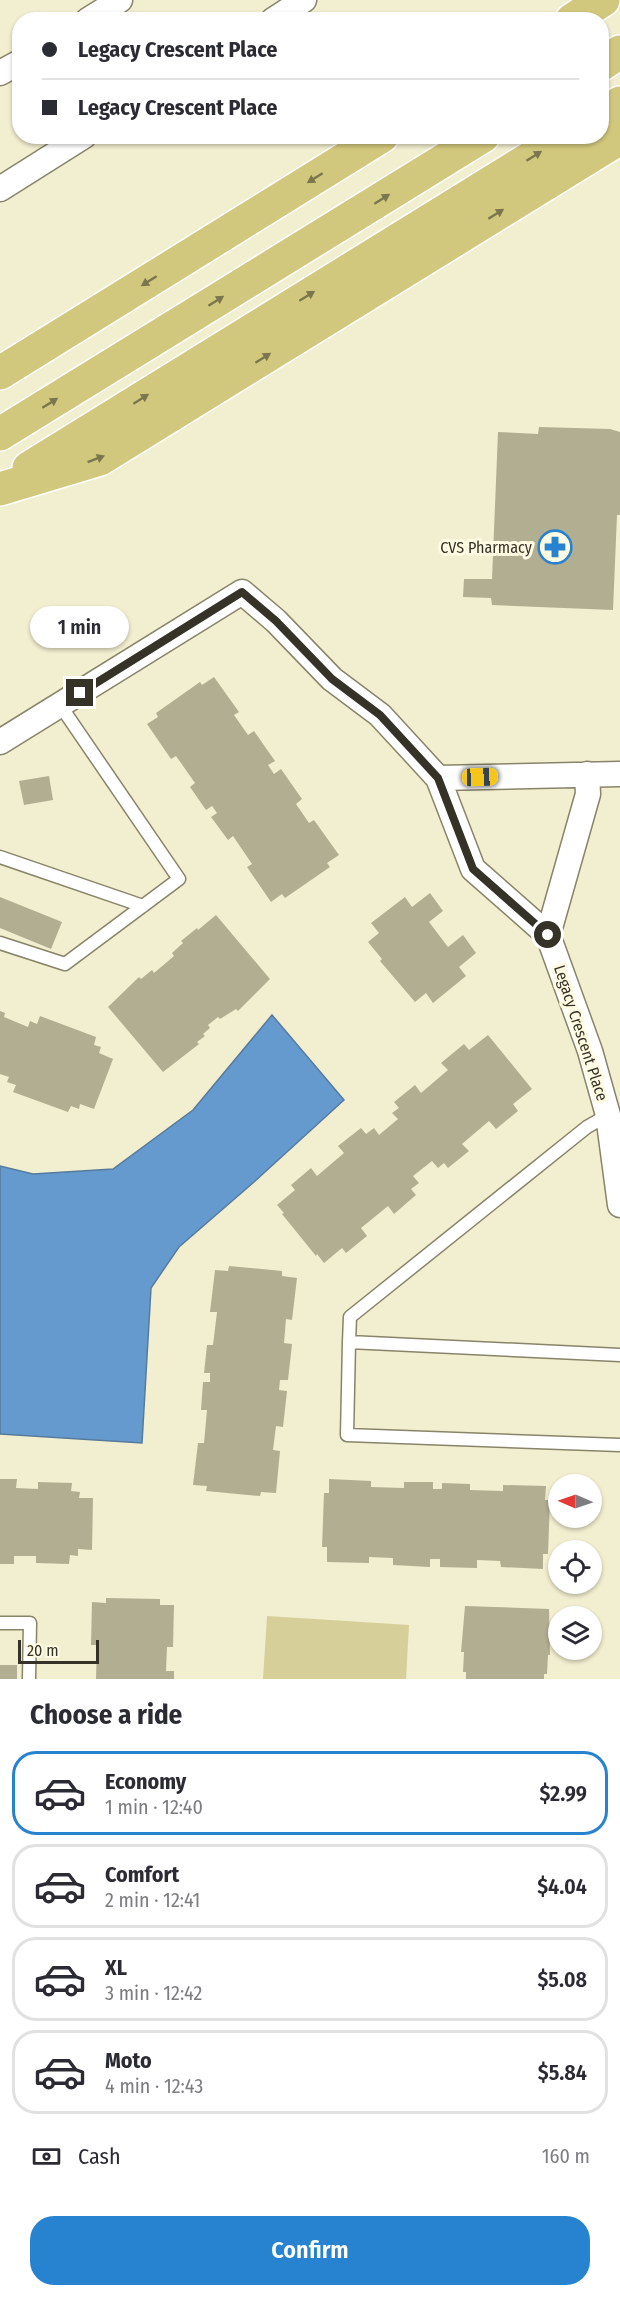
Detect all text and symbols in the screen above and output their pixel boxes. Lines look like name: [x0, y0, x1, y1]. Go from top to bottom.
text: Legacy Crescent Place: [78, 36, 277, 63]
text: Legacy Crescent Place: [78, 94, 277, 121]
one-way arrow: [526, 151, 542, 162]
one-way arrow: [307, 173, 323, 184]
one-way arrow: [374, 193, 390, 204]
one-way arrow: [488, 209, 504, 220]
one-way arrow: [141, 275, 157, 286]
one-way arrow: [299, 291, 315, 302]
one-way arrow: [208, 295, 224, 306]
one-way arrow: [255, 353, 271, 364]
one-way arrow: [133, 393, 149, 404]
one-way arrow: [42, 398, 58, 409]
one-way arrow: [87, 454, 105, 463]
pharmacy icon: CVS Pharmacy: [537, 529, 573, 565]
place label: CVS Pharmacy: [440, 538, 533, 557]
callout: 1 min: [31, 606, 130, 648]
text: 1 min: [58, 615, 101, 639]
route end: [66, 679, 93, 706]
car: [462, 767, 498, 787]
route start: [534, 921, 561, 948]
street label: Legacy Crescent Place: [550, 963, 612, 1103]
north arrow: [548, 1474, 602, 1528]
map controls: [548, 1474, 602, 1660]
button: locate: [548, 1540, 602, 1594]
button: layers: [548, 1606, 602, 1660]
scale bar: [18, 1637, 99, 1664]
text: 20 m: [27, 1641, 58, 1660]
text: Choose a ride: [30, 1699, 182, 1731]
icon: car: [33, 1766, 87, 1820]
text: Economy: [105, 1768, 186, 1795]
text: $2.99: [539, 1780, 587, 1807]
text: 1 min · 12:40: [105, 1795, 203, 1819]
icon: car: [33, 1859, 87, 1913]
text: Comfort: [105, 1861, 179, 1888]
text: $4.04: [537, 1873, 587, 1900]
text: 2 min · 12:41: [105, 1888, 200, 1912]
icon: car: [33, 1952, 87, 2006]
text: XL: [105, 1954, 127, 1981]
text: $5.08: [537, 1966, 587, 1993]
text: 3 min · 12:42: [105, 1981, 202, 2005]
icon: car: [33, 2045, 87, 2099]
text: Moto: [105, 2047, 152, 2074]
text: $5.84: [538, 2059, 587, 2086]
text: 4 min · 12:43: [105, 2074, 203, 2098]
icon: cash: [30, 2140, 63, 2173]
text: Cash: [78, 2143, 121, 2170]
text: 160 m: [542, 2144, 590, 2168]
button: Confirm: [30, 2216, 590, 2285]

